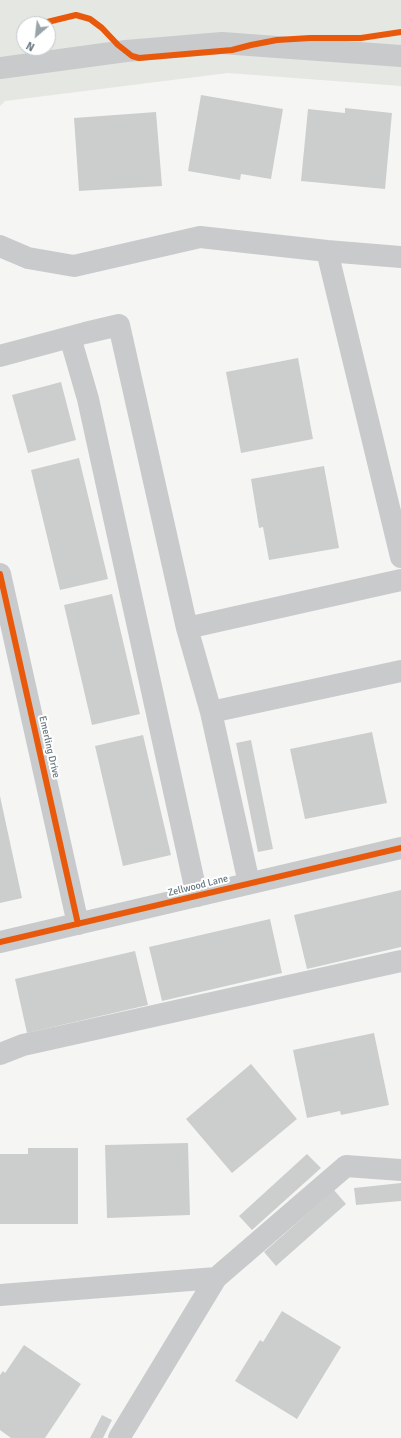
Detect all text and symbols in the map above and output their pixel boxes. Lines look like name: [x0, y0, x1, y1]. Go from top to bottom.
north arrow: [16, 16, 56, 56]
text: N: [24, 39, 37, 54]
street label: Emerling Drive: [36, 715, 62, 779]
street label: Zellwood Lane: [167, 873, 229, 899]

